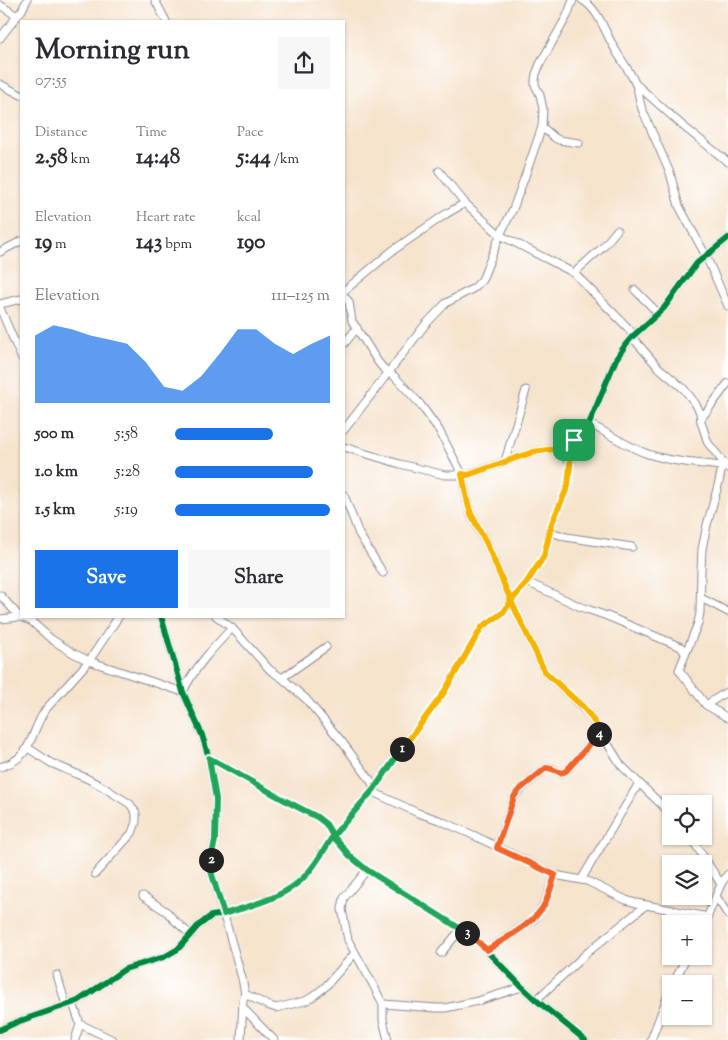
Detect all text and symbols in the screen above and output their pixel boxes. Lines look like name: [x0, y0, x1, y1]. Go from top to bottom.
text: Morning run: [35, 31, 190, 71]
button: share: [278, 37, 330, 89]
text: 07:55: [35, 70, 67, 93]
text: Distance: [35, 123, 88, 143]
text: Time: [136, 123, 167, 143]
text: Pace: [237, 123, 264, 143]
text: 2.58: [35, 143, 68, 173]
text: 14:48: [136, 143, 180, 173]
text: 5:44: [237, 143, 271, 173]
text: km: [68, 150, 90, 170]
text: /km: [271, 150, 299, 170]
text: Elevation: [35, 208, 92, 228]
text: Heart rate: [136, 208, 196, 228]
text: kcal: [237, 208, 261, 228]
text: 19: [35, 228, 52, 258]
text: 143: [136, 228, 162, 258]
text: 190: [237, 228, 265, 258]
text: m: [52, 235, 67, 255]
text: bpm: [162, 235, 192, 255]
text: Elevation: [35, 285, 100, 308]
text: 111–125 m: [271, 285, 330, 308]
pin: [553, 419, 595, 461]
text: 500 m: [35, 423, 74, 446]
text: 5:58: [115, 423, 138, 446]
icon: arrive: [560, 426, 588, 454]
text: 1.0 km: [35, 461, 78, 484]
text: 5:28: [115, 461, 140, 484]
text: 1.5 km: [35, 499, 75, 522]
text: 5:19: [115, 499, 138, 522]
button: Save: [35, 550, 178, 608]
button: Share: [188, 550, 330, 608]
pin: 4: [586, 722, 612, 746]
text: 4: [596, 724, 603, 744]
pin: 1: [390, 736, 414, 762]
text: 1: [400, 739, 405, 759]
map controls: [662, 795, 712, 1025]
button: locate: [662, 795, 712, 845]
pin: 2: [198, 848, 224, 872]
text: 2: [208, 850, 215, 870]
button: layers: [662, 855, 712, 905]
button: +: [662, 915, 712, 965]
pin: 3: [454, 920, 480, 946]
text: 3: [465, 923, 470, 943]
button: −: [662, 975, 712, 1025]

